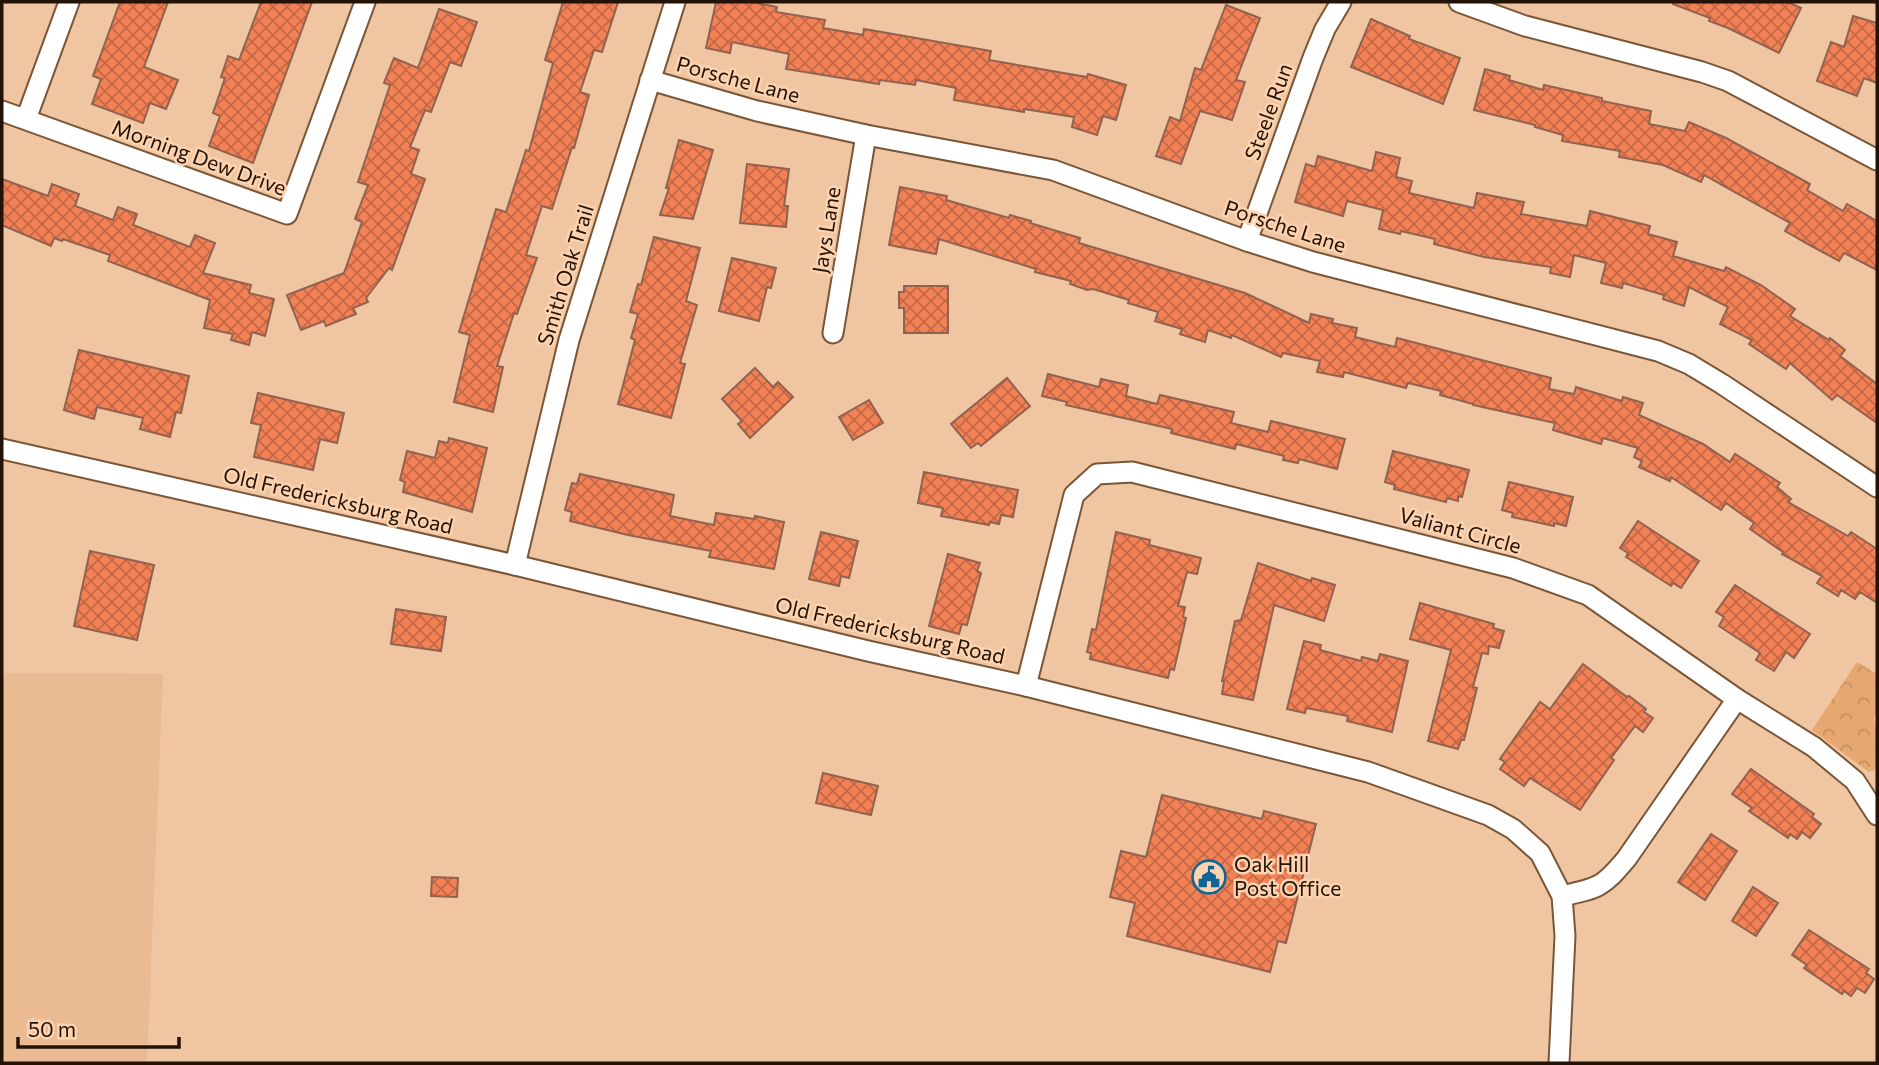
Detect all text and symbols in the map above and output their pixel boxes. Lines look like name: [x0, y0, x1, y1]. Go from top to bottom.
street label: Porsche Lane: [674, 50, 803, 107]
street label: Steele Run: [1239, 60, 1297, 163]
street label: Morning Dew Drive: [109, 113, 290, 200]
street label: Jays Lane: [806, 185, 845, 275]
street label: Porsche Lane: [1221, 194, 1350, 257]
street label: Smith Oak Trail: [531, 201, 598, 348]
street label: Old Fredericksburg Road: [221, 461, 456, 538]
street label: Valiant Circle: [1397, 501, 1524, 558]
street label: Old Fredericksburg Road: [773, 591, 1008, 668]
place label: Oak Hill Post Office: [1234, 851, 1341, 900]
public building icon: Oak Hill Post Office: [1190, 858, 1228, 896]
scale bar: [18, 1006, 178, 1050]
text: 50 m: [28, 1016, 76, 1041]

